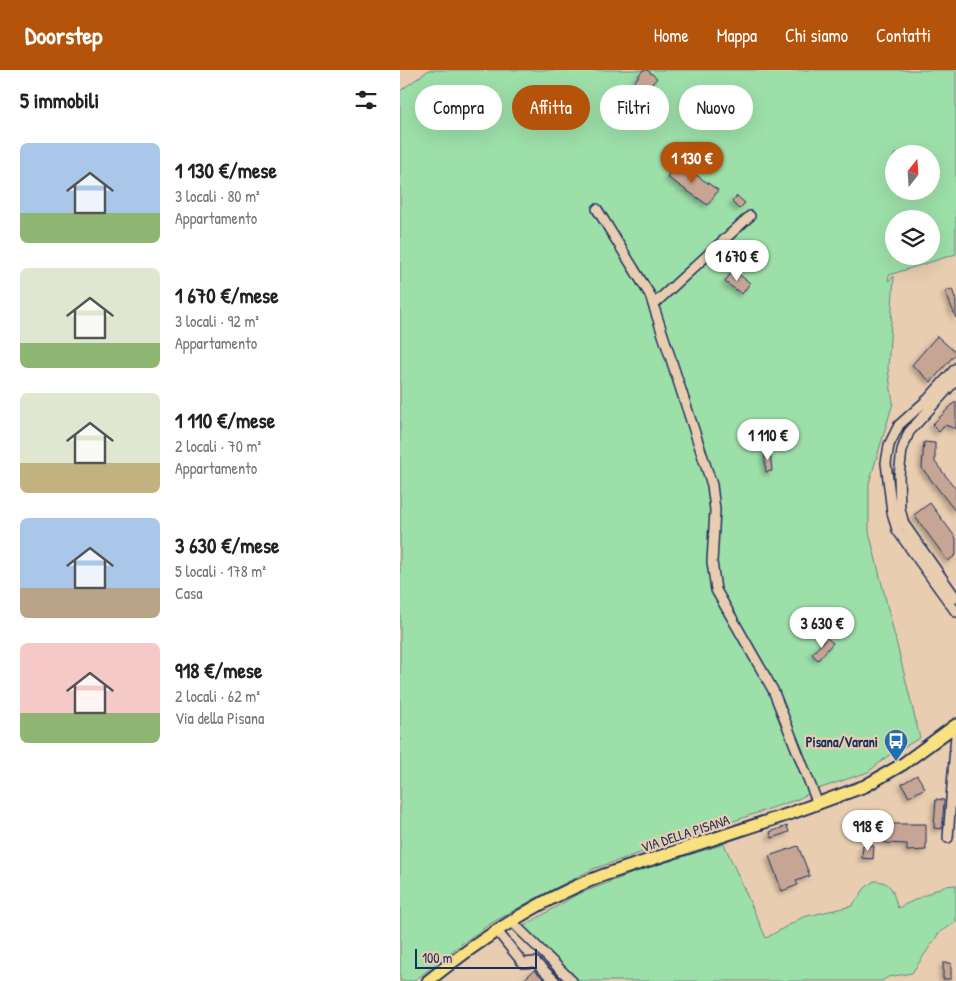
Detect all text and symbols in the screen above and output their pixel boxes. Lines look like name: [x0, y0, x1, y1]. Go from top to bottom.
text: Doorstep: [25, 19, 102, 51]
text: Home: [654, 23, 689, 48]
text: Mappa: [717, 23, 757, 48]
text: Chi siamo: [785, 23, 848, 48]
text: Contatti: [876, 23, 931, 48]
chip: Compra: [415, 85, 502, 130]
chip: Affitta: [512, 85, 590, 130]
chip: Filtri: [600, 85, 669, 130]
chip: Nuovo: [679, 85, 753, 130]
text: 5 immobili: [20, 86, 99, 115]
icon: filters: [352, 86, 380, 114]
pin: 1 130 €: [646, 142, 738, 184]
north arrow: [885, 145, 940, 200]
map controls: [885, 145, 940, 265]
text: 1 130 €: [671, 147, 713, 169]
text: 1 130 €/mese: [175, 156, 277, 185]
icon: home: [60, 163, 120, 223]
text: 3 locali · 80 m²: [175, 185, 260, 207]
text: Appartamento: [175, 207, 257, 229]
button: layers: [885, 210, 940, 265]
pin: 1 670 €: [691, 240, 783, 282]
text: 1 670 €: [716, 245, 758, 267]
text: 1 670 €/mese: [175, 281, 279, 310]
icon: home: [60, 288, 120, 348]
text: 3 locali · 92 m²: [175, 310, 259, 332]
text: Appartamento: [175, 332, 257, 354]
text: 1 110 €/mese: [175, 406, 275, 435]
icon: home: [60, 413, 120, 473]
pin: 1 110 €: [722, 418, 814, 461]
text: 1 110 €: [748, 424, 788, 446]
text: 2 locali · 70 m²: [175, 435, 261, 457]
text: Appartamento: [175, 457, 257, 479]
text: 3 630 €/mese: [175, 531, 279, 560]
icon: home: [60, 538, 120, 598]
text: 5 locali · 178 m²: [175, 560, 266, 582]
text: Casa: [175, 582, 202, 604]
pin: 3 630 €: [776, 606, 868, 649]
text: 3 630 €: [801, 612, 843, 634]
text: 918 €/mese: [175, 656, 262, 685]
icon: home: [60, 663, 120, 723]
text: 2 locali · 62 m²: [175, 685, 260, 707]
text: Via della Pisana: [175, 707, 264, 729]
bus stop icon: Pisana/Varani: [883, 728, 909, 762]
place label: Pisana/Varani: [806, 732, 878, 751]
street label: VIA DELLA PISANA: [638, 810, 732, 856]
pin: 918 €: [833, 810, 903, 852]
text: 918 €: [853, 815, 883, 837]
scale bar: [415, 946, 538, 969]
text: 100 m: [422, 948, 452, 967]

